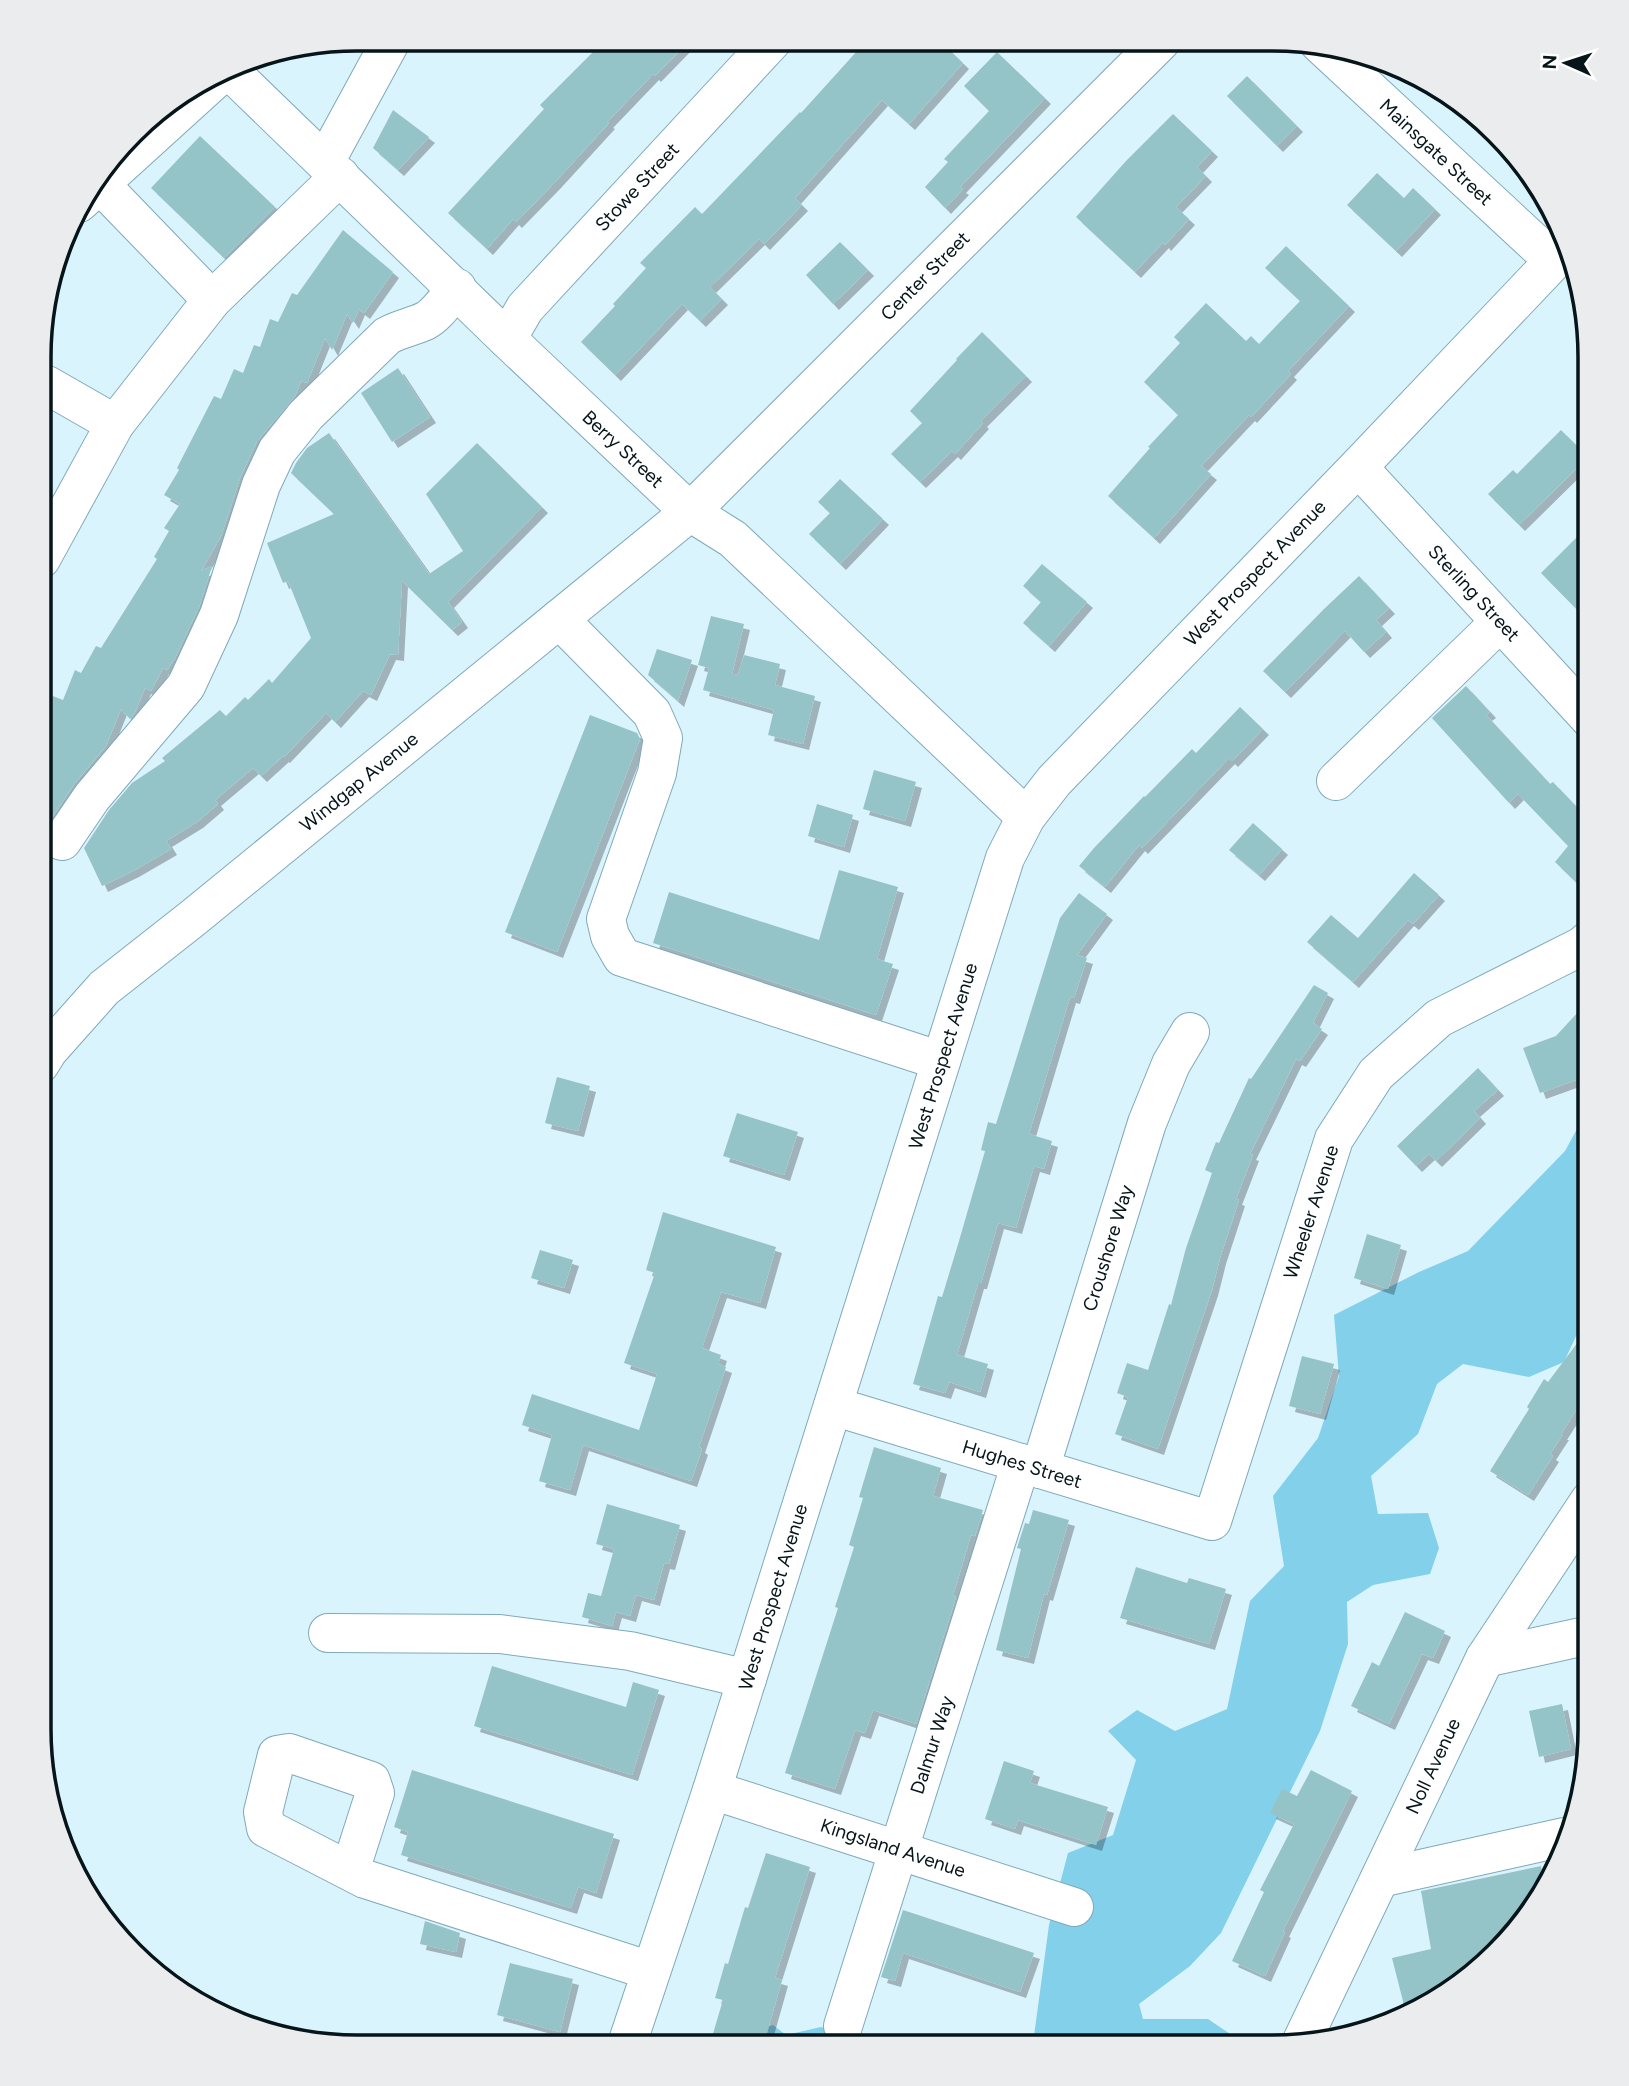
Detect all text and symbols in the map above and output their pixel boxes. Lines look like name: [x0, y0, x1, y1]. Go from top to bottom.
north arrow: [1531, 28, 1601, 98]
text: N: [1538, 54, 1561, 70]
street label: Mainsgate Street: [1375, 94, 1497, 210]
street label: Stowe Street: [590, 138, 684, 236]
street label: Center Street: [876, 227, 974, 325]
street label: Berry Street: [578, 406, 668, 492]
street label: West Prospect Avenue: [1179, 495, 1331, 651]
street label: Sterling Street: [1423, 540, 1525, 646]
street label: Windgap Avenue: [295, 727, 423, 837]
street label: West Prospect Avenue: [904, 960, 982, 1152]
street label: Wheeler Avenue: [1279, 1142, 1343, 1282]
street label: Croushore Way: [1078, 1182, 1138, 1314]
street label: Hughes Street: [959, 1435, 1085, 1493]
street label: West Prospect Avenue: [734, 1501, 812, 1693]
street label: Dalmur Way: [905, 1693, 959, 1797]
street label: Noll Avenue: [1401, 1714, 1465, 1818]
street label: Kingsland Avenue: [818, 1814, 968, 1882]

